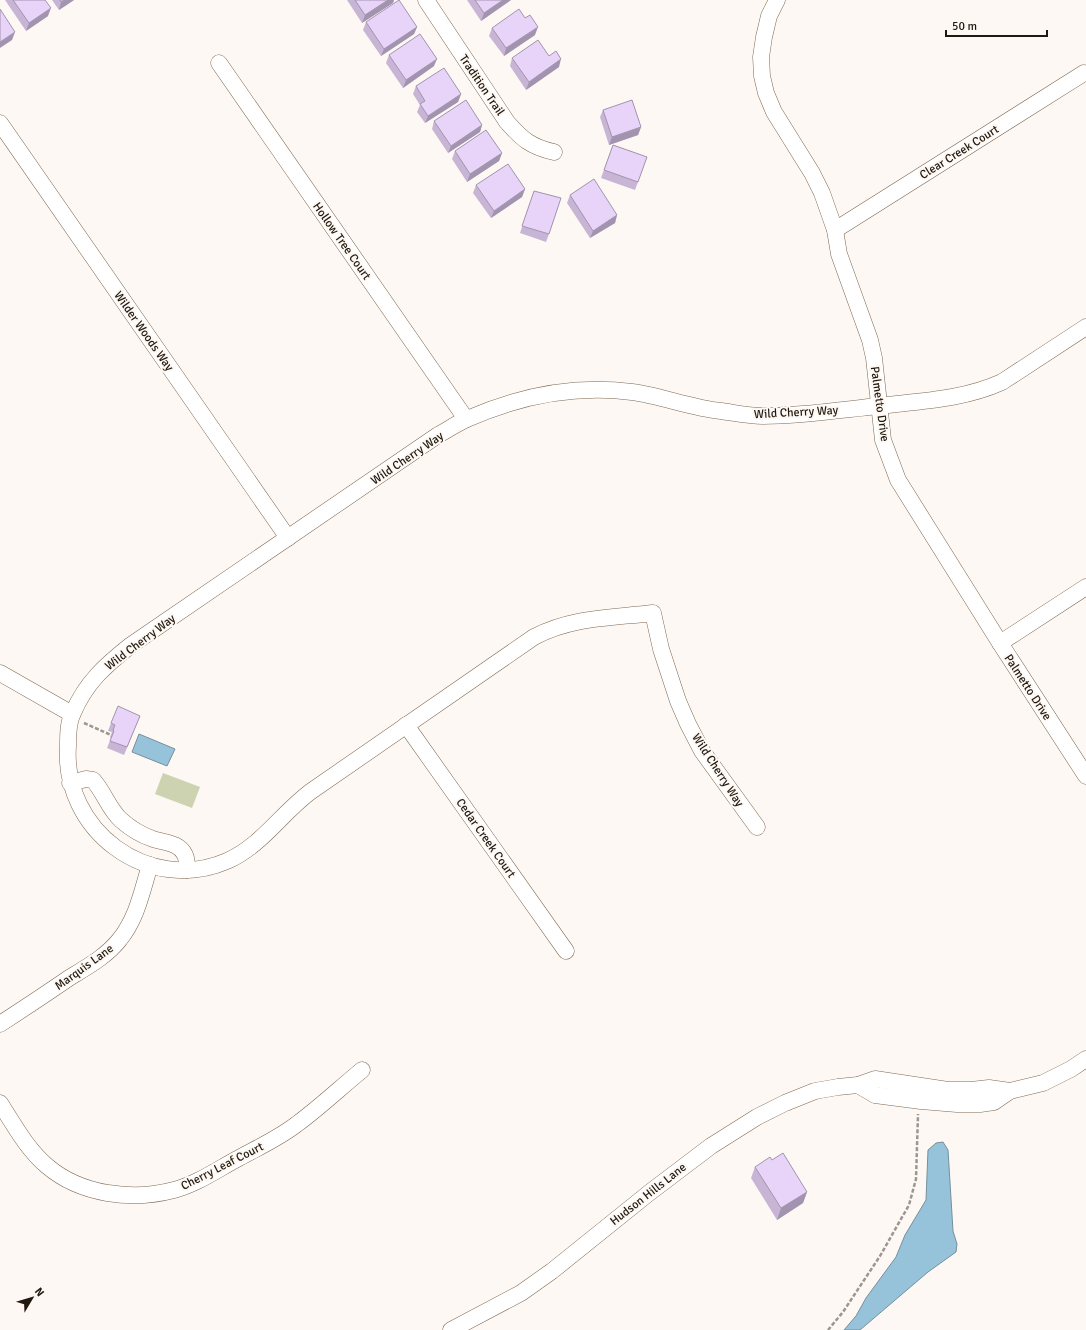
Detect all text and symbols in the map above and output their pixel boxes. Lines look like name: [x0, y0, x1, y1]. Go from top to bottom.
scale bar: [946, 12, 1047, 38]
text: 50 m: [952, 19, 977, 34]
street label: Tradition Trail: [456, 52, 508, 119]
street label: Clear Creek Court: [917, 122, 1002, 183]
street label: Hollow Tree Court: [309, 199, 374, 283]
street label: Wilder Woods Way: [110, 288, 177, 374]
street label: Palmetto Drive: [867, 366, 892, 443]
street label: Wild Cherry Way: [753, 403, 839, 422]
street label: Wild Cherry Way: [368, 428, 447, 488]
street label: Wild Cherry Way: [102, 611, 179, 674]
street label: Palmetto Drive: [1001, 651, 1054, 723]
street label: Wild Cherry Way: [688, 731, 747, 810]
street label: Cedar Creek Court: [453, 796, 519, 881]
street label: Marquis Lane: [52, 941, 117, 994]
street label: Cherry Leaf Court: [178, 1139, 266, 1194]
street label: Hudson Hills Lane: [607, 1160, 689, 1229]
north arrow: [12, 1278, 52, 1318]
text: N: [32, 1285, 47, 1299]

